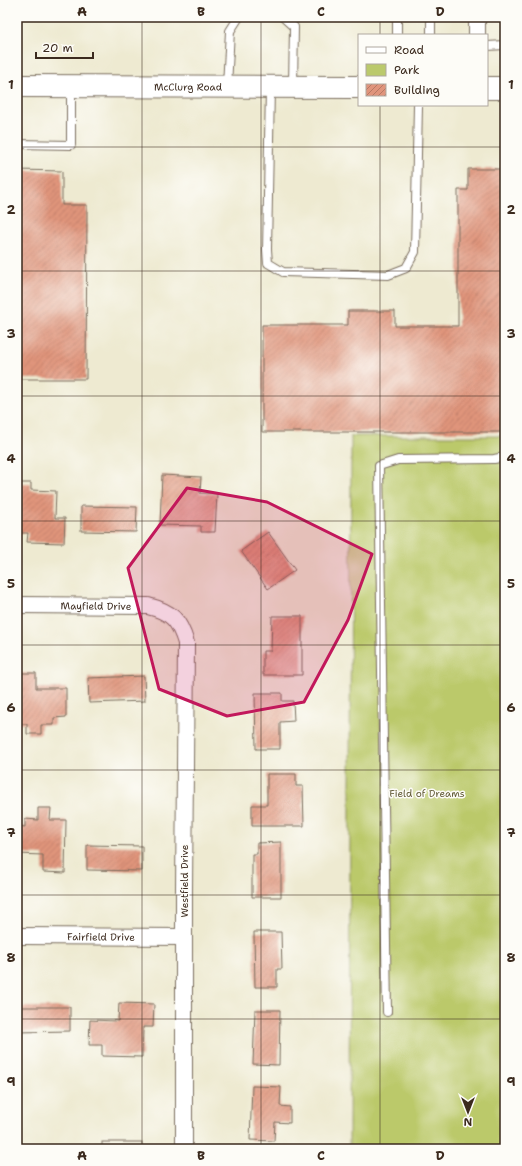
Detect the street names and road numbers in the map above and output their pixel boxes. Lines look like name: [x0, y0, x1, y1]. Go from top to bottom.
street label: McClurg Road: [154, 80, 223, 94]
street label: Mayfield Drive: [61, 599, 132, 613]
street label: Westfield Drive: [178, 844, 191, 918]
street label: Fairfield Drive: [67, 930, 135, 944]

